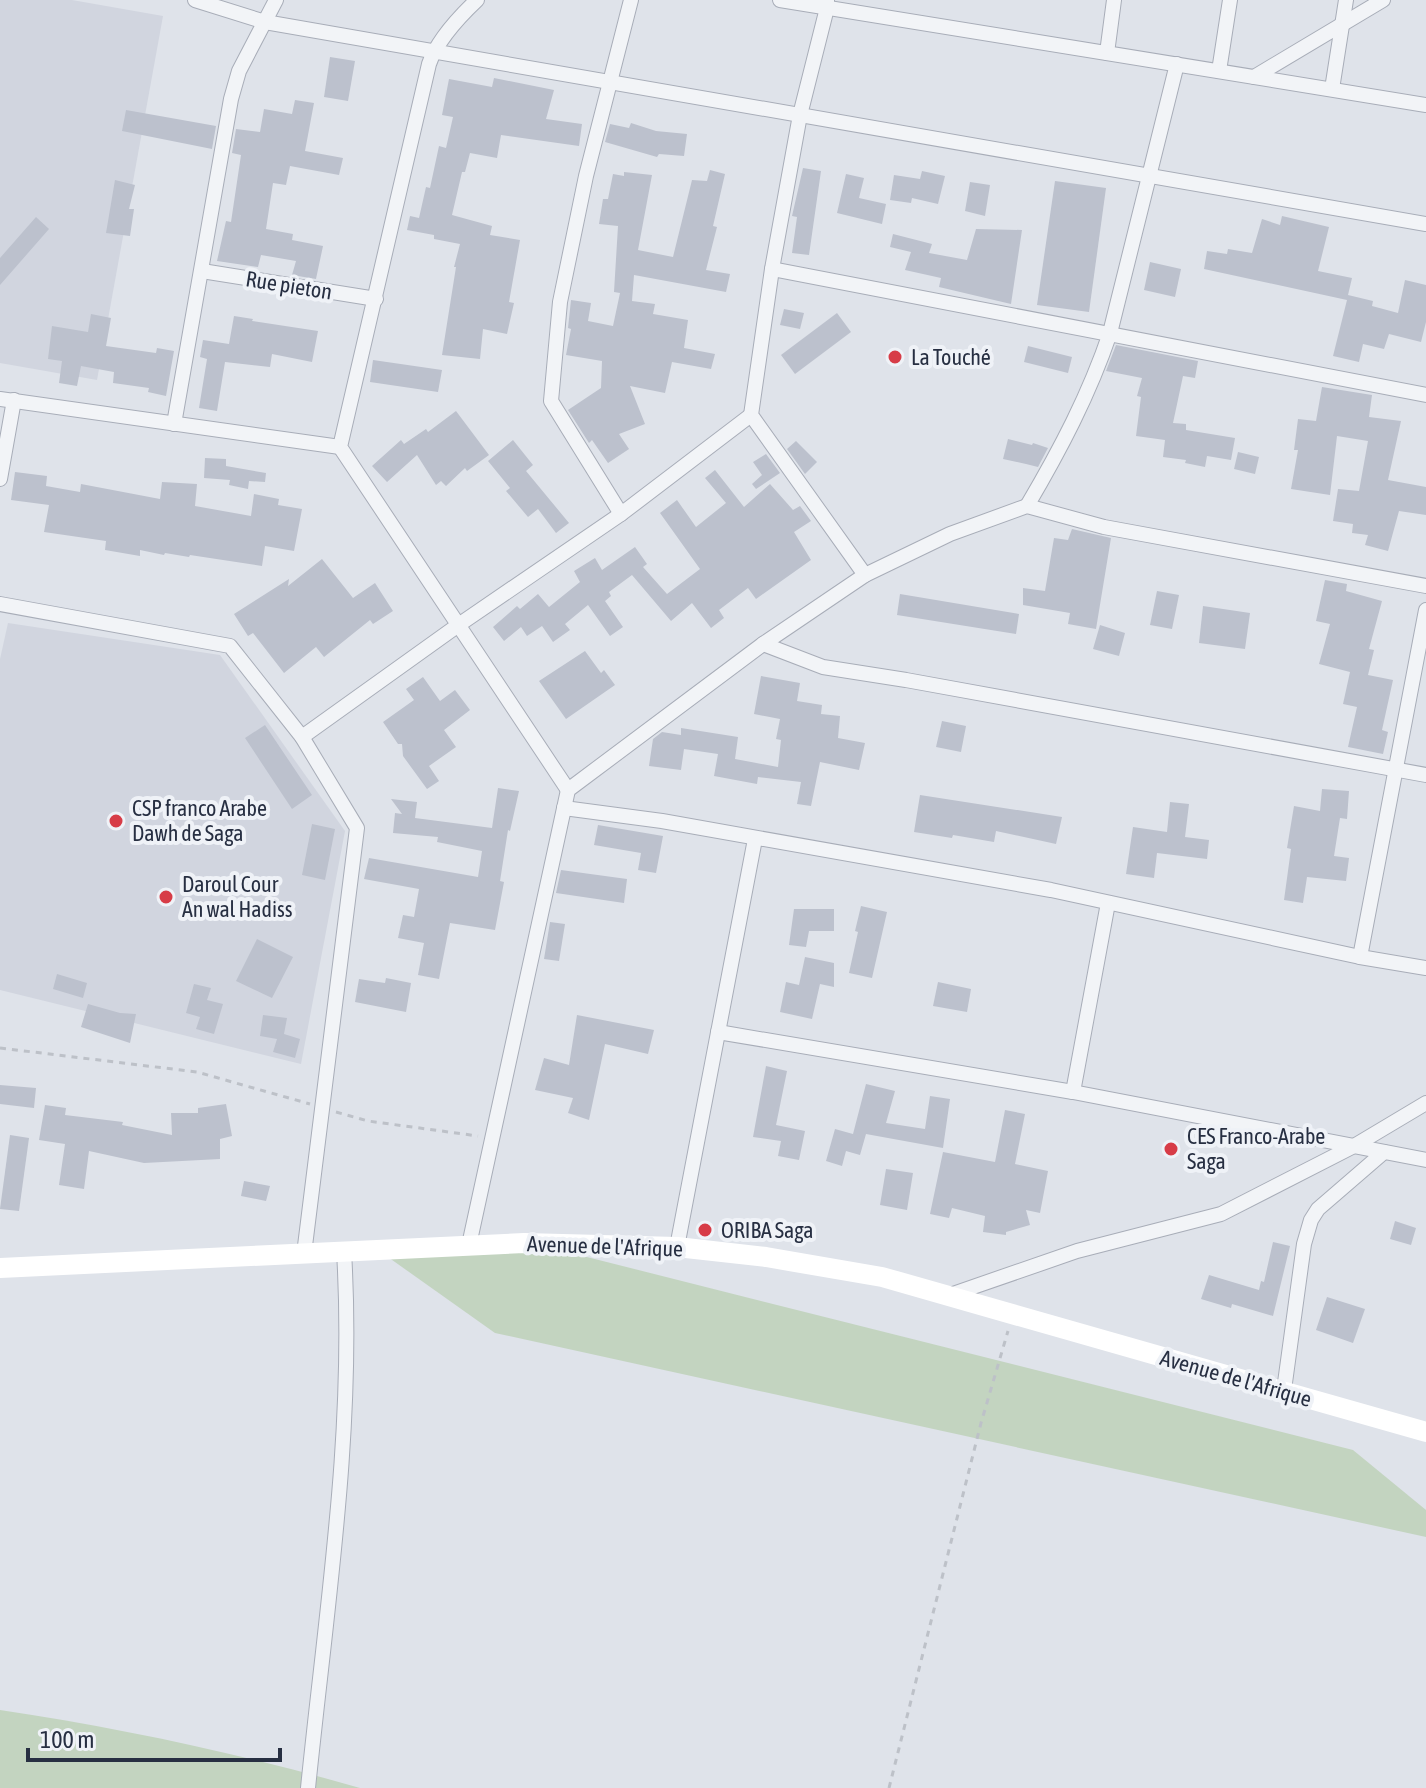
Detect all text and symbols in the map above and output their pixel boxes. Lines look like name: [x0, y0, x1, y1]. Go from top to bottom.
street label: Rue pieton: [244, 265, 334, 305]
place label: La Touché: [911, 344, 991, 370]
marker: La Touché: [886, 348, 904, 366]
place label: CSP franco Arabe Dawh de Saga: [132, 795, 267, 846]
marker: CSP franco Arabe Dawh de Saga: [107, 812, 125, 830]
place label: Daroul Cour An wal Hadiss: [182, 871, 293, 922]
marker: Daroul Cour An wal Hadiss: [157, 888, 175, 906]
place label: CES Franco-Arabe Saga: [1187, 1123, 1325, 1174]
marker: CES Franco-Arabe Saga: [1162, 1140, 1180, 1158]
place label: ORIBA Saga: [721, 1217, 813, 1243]
marker: ORIBA Saga: [696, 1221, 714, 1239]
street label: Avenue de l'Afrique: [526, 1230, 684, 1262]
street label: Avenue de l'Afrique: [1157, 1344, 1315, 1412]
scale bar: [28, 1712, 280, 1762]
text: 100 m: [40, 1726, 94, 1753]

